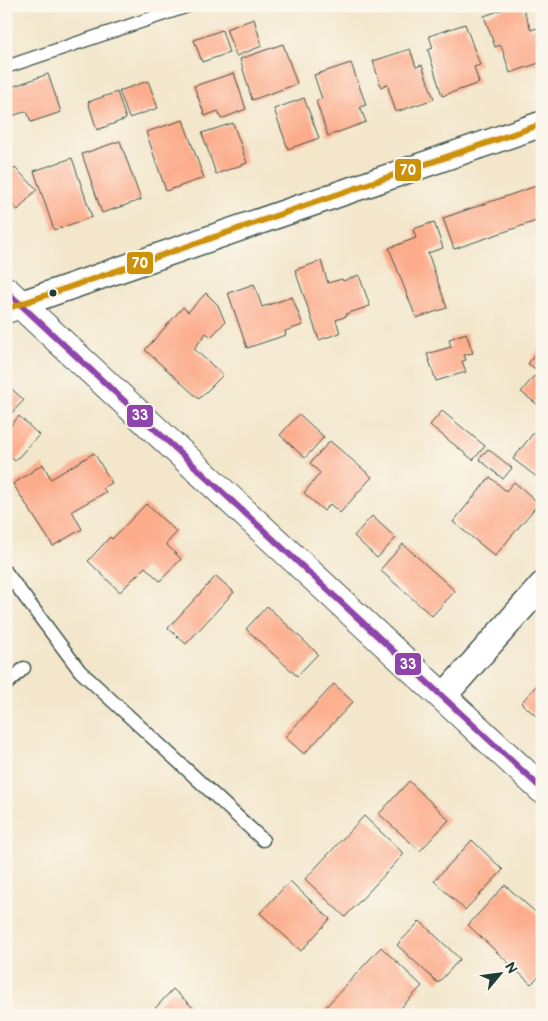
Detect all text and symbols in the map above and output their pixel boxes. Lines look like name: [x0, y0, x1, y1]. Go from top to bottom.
line badge: 70: [394, 158, 422, 182]
text: 70: [400, 162, 417, 179]
line badge: 70: [126, 251, 154, 275]
text: 70: [132, 255, 149, 272]
unlabelled marker: [48, 288, 58, 298]
line badge: 33: [126, 404, 154, 428]
text: 33: [132, 407, 148, 424]
line badge: 33: [394, 652, 422, 676]
text: 33: [400, 656, 416, 673]
north arrow: [476, 948, 526, 998]
text: N: [501, 959, 521, 977]

